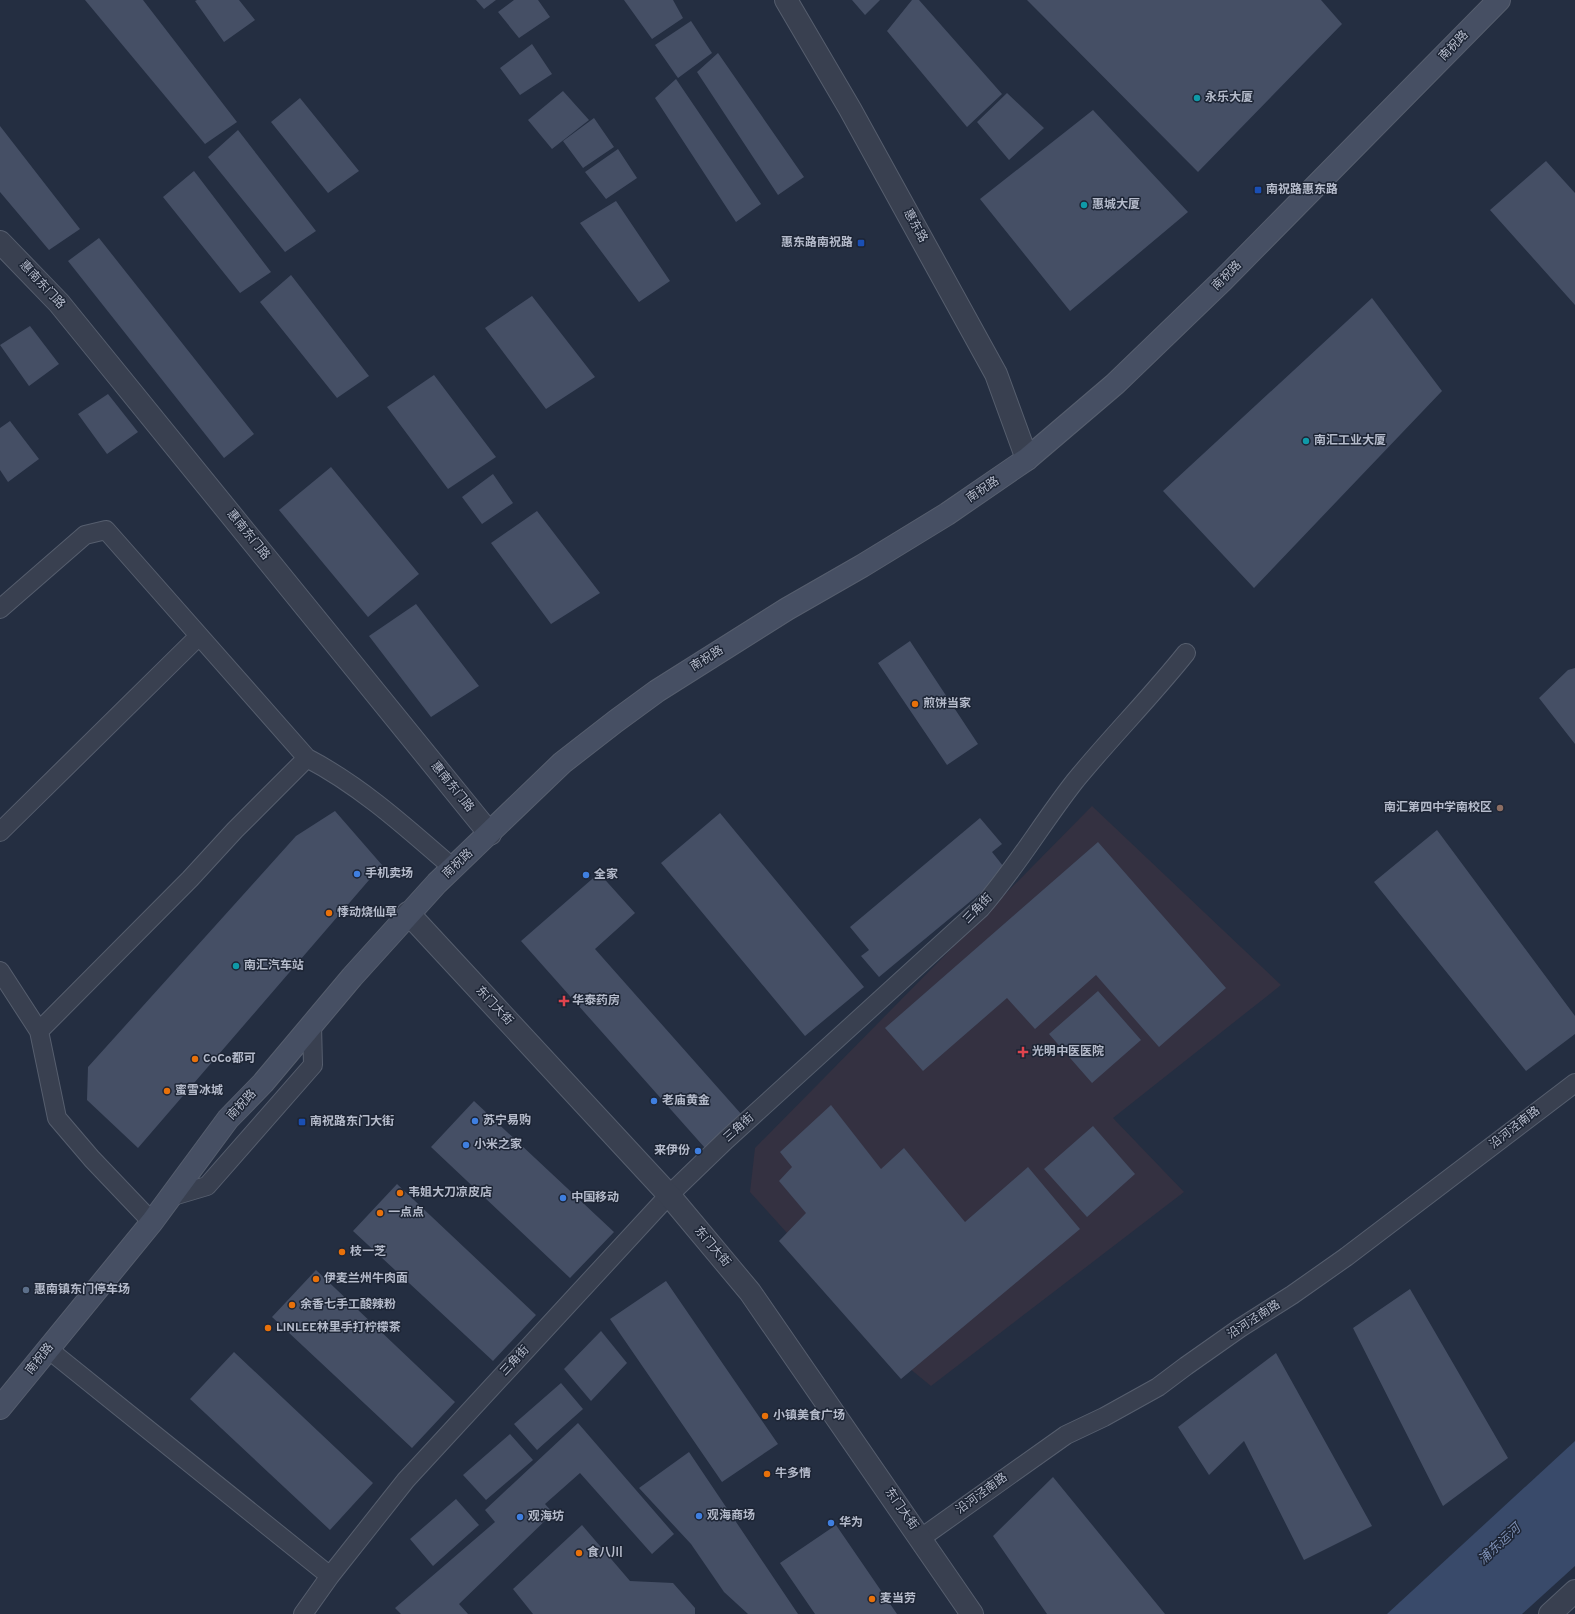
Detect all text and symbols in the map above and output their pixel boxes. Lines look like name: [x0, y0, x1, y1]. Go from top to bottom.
street label: 南祝路: [1436, 27, 1472, 65]
place label: 永乐大厦: [1205, 90, 1253, 106]
marker: 永乐大厦: [1192, 93, 1202, 103]
place label: 南祝路惠东路: [1266, 182, 1338, 198]
marker: 南祝路惠东路: [1253, 185, 1263, 195]
place label: 惠城大厦: [1092, 197, 1140, 213]
marker: 惠城大厦: [1079, 200, 1089, 210]
street label: 惠东路: [899, 206, 931, 246]
place label: 惠东路南祝路: [781, 235, 853, 251]
marker: 惠东路南祝路: [856, 238, 866, 248]
street label: 惠南东门路: [16, 258, 68, 312]
street label: 南祝路: [1209, 258, 1245, 294]
place label: 南汇工业大厦: [1314, 433, 1386, 449]
marker: 南汇工业大厦: [1301, 436, 1311, 446]
street label: 南祝路: [964, 473, 1002, 507]
street label: 惠南东门路: [223, 507, 273, 563]
street label: 南祝路: [687, 643, 727, 675]
place label: 煎饼当家: [923, 696, 971, 712]
marker: 煎饼当家: [910, 699, 920, 709]
street label: 惠南东门路: [427, 759, 477, 815]
place label: 南汇第四中学南校区: [1384, 800, 1492, 816]
marker: 南汇第四中学南校区: [1495, 803, 1505, 813]
street label: 南祝路: [439, 846, 477, 882]
place label: 手机卖场: [365, 866, 413, 882]
place label: 全家: [594, 867, 618, 883]
marker: 手机卖场: [352, 869, 362, 879]
marker: 全家: [581, 870, 591, 880]
street label: 三角街: [960, 890, 996, 928]
place label: 悸动烧仙草: [337, 905, 397, 921]
marker: 悸动烧仙草: [324, 908, 334, 918]
place label: 南汇汽车站: [244, 958, 304, 974]
marker: 南汇汽车站: [231, 961, 241, 971]
street label: 东门大街: [472, 983, 516, 1029]
place label: 华泰药房: [572, 993, 620, 1009]
marker: 华泰药房: [559, 996, 569, 1006]
place label: 光明中医医院: [1032, 1044, 1104, 1060]
marker: 光明中医医院: [1017, 1046, 1029, 1058]
place label: CoCo都可: [203, 1051, 256, 1067]
marker: CoCo都可: [190, 1054, 200, 1064]
place label: 蜜雪冰城: [175, 1083, 223, 1099]
marker: 蜜雪冰城: [162, 1086, 172, 1096]
street label: 南祝路: [224, 1086, 260, 1124]
place label: 老庙黄金: [662, 1093, 710, 1109]
marker: 老庙黄金: [649, 1096, 659, 1106]
street label: 沿河泾南路: [1486, 1103, 1544, 1153]
street label: 三角街: [720, 1110, 758, 1146]
place label: 苏宁易购: [483, 1113, 531, 1129]
place label: 南祝路东门大街: [310, 1114, 394, 1130]
marker: 苏宁易购: [470, 1116, 480, 1126]
marker: 南祝路东门大街: [297, 1117, 307, 1127]
place label: 小米之家: [474, 1137, 522, 1153]
marker: 小米之家: [461, 1140, 471, 1150]
place label: 来伊份: [654, 1143, 690, 1159]
marker: 来伊份: [693, 1146, 703, 1156]
place label: 韦姐大刀凉皮店: [408, 1185, 492, 1201]
marker: 韦姐大刀凉皮店: [395, 1188, 405, 1198]
place label: 中国移动: [571, 1190, 619, 1206]
marker: 中国移动: [558, 1193, 568, 1203]
place label: 一点点: [388, 1205, 424, 1221]
marker: 一点点: [375, 1208, 385, 1218]
street label: 东门大街: [690, 1223, 734, 1271]
place label: 枝一芝: [350, 1244, 386, 1260]
marker: 枝一芝: [337, 1247, 347, 1257]
place label: 伊麦兰州牛肉面: [324, 1271, 408, 1287]
marker: 伊麦兰州牛肉面: [311, 1274, 321, 1284]
place label: 惠南镇东门停车场: [34, 1282, 130, 1298]
marker: 惠南镇东门停车场: [21, 1285, 31, 1295]
place label: 余香七手工酸辣粉: [300, 1297, 396, 1313]
street label: 沿河泾南路: [1224, 1297, 1284, 1343]
marker: 余香七手工酸辣粉: [287, 1300, 297, 1310]
place label: LINLEE林里·手打柠檬茶: [276, 1320, 401, 1336]
marker: LINLEE林里·手打柠檬茶: [263, 1323, 273, 1333]
street label: 南祝路: [22, 1340, 58, 1378]
street label: 三角街: [497, 1342, 533, 1380]
place label: 小镇美食广场: [773, 1408, 845, 1424]
marker: 小镇美食广场: [760, 1411, 770, 1421]
place label: 牛多情: [775, 1466, 811, 1482]
marker: 牛多情: [762, 1469, 772, 1479]
street label: 沿河泾南路: [953, 1470, 1011, 1518]
street label: 东门大街: [881, 1485, 921, 1533]
place label: 观海商场: [707, 1508, 755, 1524]
place label: 观海坊: [528, 1509, 564, 1525]
marker: 观海商场: [694, 1511, 704, 1521]
marker: 观海坊: [515, 1512, 525, 1522]
place label: 华为: [839, 1515, 863, 1531]
marker: 华为: [826, 1518, 836, 1528]
water label: 浦东运河: [1476, 1519, 1527, 1569]
place label: 食八川: [587, 1545, 623, 1561]
marker: 食八川: [574, 1548, 584, 1558]
place label: 麦当劳: [880, 1591, 916, 1607]
marker: 麦当劳: [867, 1594, 877, 1604]

